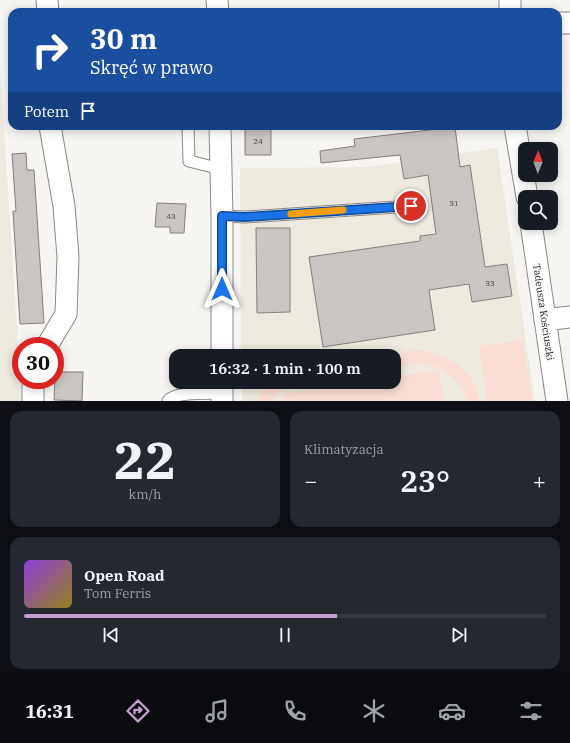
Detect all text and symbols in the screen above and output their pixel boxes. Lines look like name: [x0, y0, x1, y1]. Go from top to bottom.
text: 30 m: [90, 20, 157, 57]
icon: right: [24, 24, 76, 76]
text: Skręć w prawo: [90, 56, 213, 79]
icon: arrive: [77, 100, 99, 122]
text: Potem: [24, 102, 69, 121]
house number: 24: [253, 136, 263, 146]
north arrow: [518, 142, 558, 182]
map controls: [518, 142, 558, 230]
pin: [394, 189, 428, 223]
button: search: [518, 190, 558, 230]
icon: arrive: [400, 195, 422, 217]
house number: 31: [449, 198, 459, 208]
house number: 43: [166, 211, 176, 221]
street label: Tadeusza Kościuszki: [530, 263, 557, 361]
position arrow: [201, 268, 243, 310]
house number: 33: [485, 278, 495, 288]
speed limit sign: 30: [12, 337, 64, 389]
text: 16:32 · 1 min · 100 m: [209, 359, 361, 378]
text: 22: [114, 426, 176, 493]
text: Klimatyzacja: [304, 441, 384, 458]
text: 23°: [400, 461, 450, 500]
text: −: [304, 466, 317, 495]
text: +: [533, 466, 546, 495]
text: km/h: [129, 486, 161, 503]
text: Open Road: [84, 566, 164, 585]
text: Tom Ferris: [84, 585, 151, 602]
icon: previous: [100, 624, 122, 646]
icon: pause: [274, 624, 296, 646]
icon: next: [448, 624, 470, 646]
icon: directions: [124, 697, 152, 725]
icon: music: [203, 697, 231, 725]
icon: phone: [281, 697, 309, 725]
icon: climate: [360, 697, 388, 725]
icon: car: [438, 697, 466, 725]
icon: filters: [517, 697, 545, 725]
text: 16:31: [25, 700, 74, 723]

